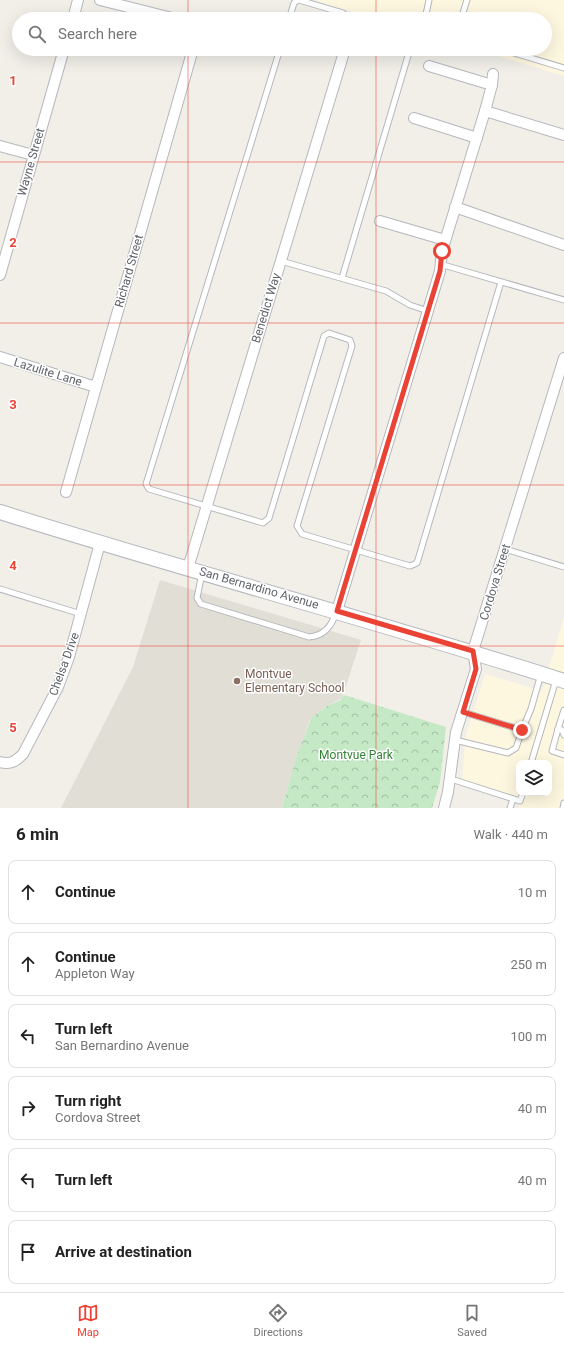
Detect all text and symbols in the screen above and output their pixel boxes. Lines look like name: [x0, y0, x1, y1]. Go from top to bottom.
search box: [12, 12, 552, 56]
icon: search: [26, 23, 48, 45]
text: Search here: [58, 25, 137, 43]
text: 1: [9, 73, 17, 88]
street label: Wayne Street: [15, 126, 47, 198]
street label: Richard Street: [112, 233, 146, 309]
text: 2: [9, 235, 17, 250]
route start: [433, 242, 451, 260]
street label: Benedict Way: [249, 271, 283, 345]
street label: Lazulite Lane: [12, 355, 84, 389]
text: 3: [9, 397, 17, 412]
street label: Cordova Street: [477, 542, 513, 622]
text: 4: [9, 558, 17, 573]
street label: San Bernardino Avenue: [198, 564, 320, 612]
street label: Chelsa Drive: [46, 630, 82, 698]
place label: Montvue Elementary School: [245, 667, 345, 695]
marker: Montvue Elementary School: [232, 676, 242, 686]
text: 5: [9, 720, 17, 735]
route end: [513, 721, 531, 739]
park label: Montvue Park: [319, 748, 394, 762]
map controls: [516, 760, 552, 796]
button: layers: [516, 760, 552, 796]
text: 6 min: [16, 824, 59, 844]
text: Walk · 440 m: [473, 827, 548, 842]
icon: ahead: [17, 881, 39, 903]
text: Continue: [55, 883, 116, 901]
text: 10 m: [518, 885, 547, 900]
text: Continue: [55, 948, 116, 966]
icon: ahead: [17, 953, 39, 975]
text: 250 m: [510, 957, 547, 972]
text: Appleton Way: [55, 966, 135, 981]
text: Turn left: [55, 1020, 112, 1038]
icon: left: [17, 1025, 39, 1047]
text: 100 m: [510, 1029, 547, 1044]
text: San Bernardino Avenue: [55, 1038, 189, 1053]
text: Turn right: [55, 1092, 121, 1110]
icon: right: [17, 1097, 39, 1119]
text: 40 m: [518, 1101, 547, 1116]
text: Cordova Street: [55, 1110, 141, 1125]
icon: left: [17, 1169, 39, 1191]
text: Turn left: [55, 1171, 112, 1189]
text: 40 m: [518, 1173, 547, 1188]
icon: arrive: [17, 1241, 39, 1263]
text: Arrive at destination: [55, 1243, 192, 1261]
tab: Map: [77, 1302, 99, 1339]
tab: Directions: [253, 1302, 303, 1339]
tab: Saved: [457, 1302, 487, 1339]

